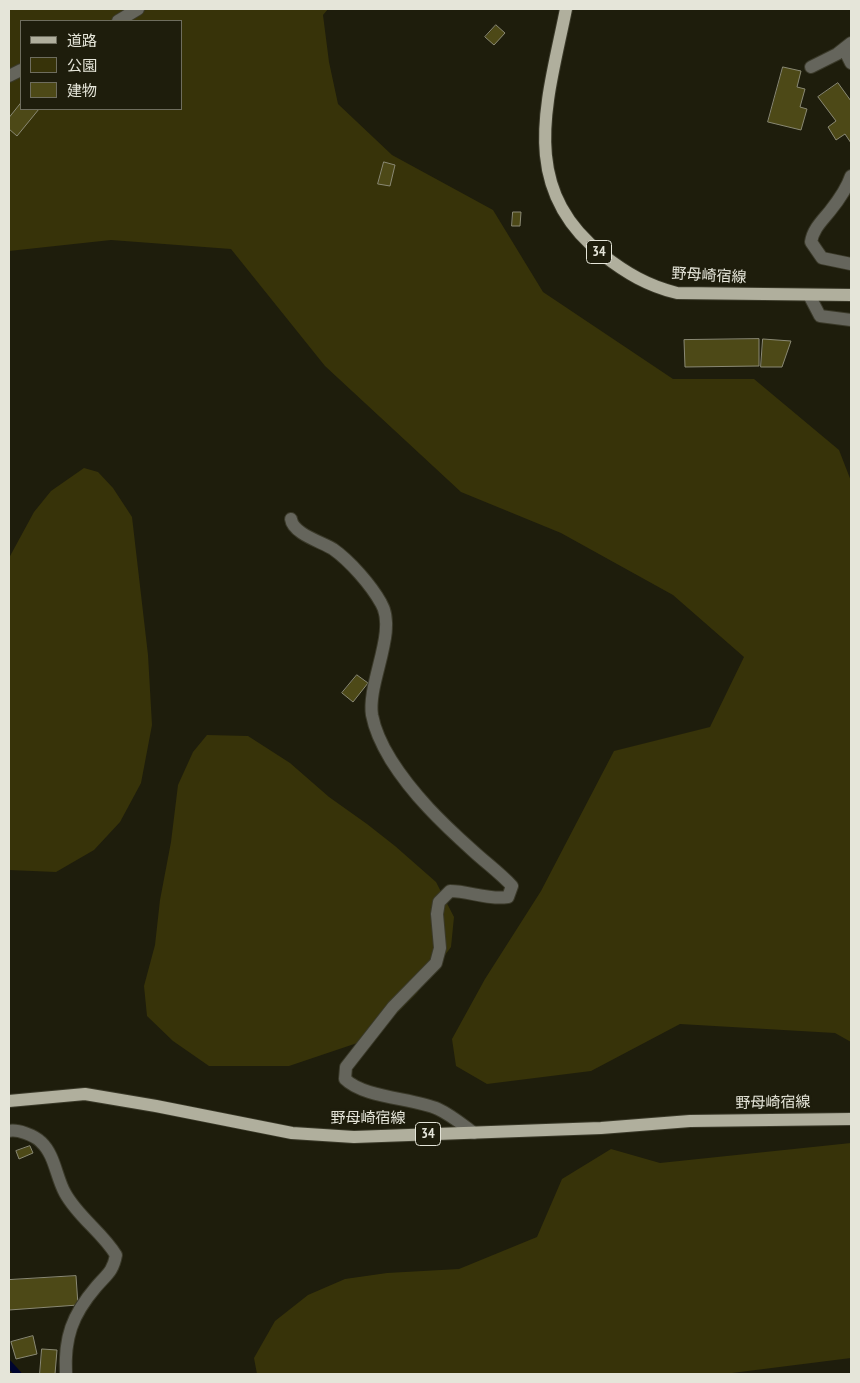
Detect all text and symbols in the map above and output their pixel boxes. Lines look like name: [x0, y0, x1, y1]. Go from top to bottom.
legend: [20, 20, 182, 110]
text: 道路: [67, 31, 97, 50]
text: 公園: [67, 56, 97, 75]
text: 建物: [67, 81, 97, 100]
road number: 34: [586, 240, 612, 264]
street label: 野母崎宿線: [671, 265, 747, 287]
street label: 野母崎宿線: [735, 1093, 811, 1113]
street label: 野母崎宿線: [331, 1110, 405, 1128]
road number: 34: [416, 1122, 440, 1146]

